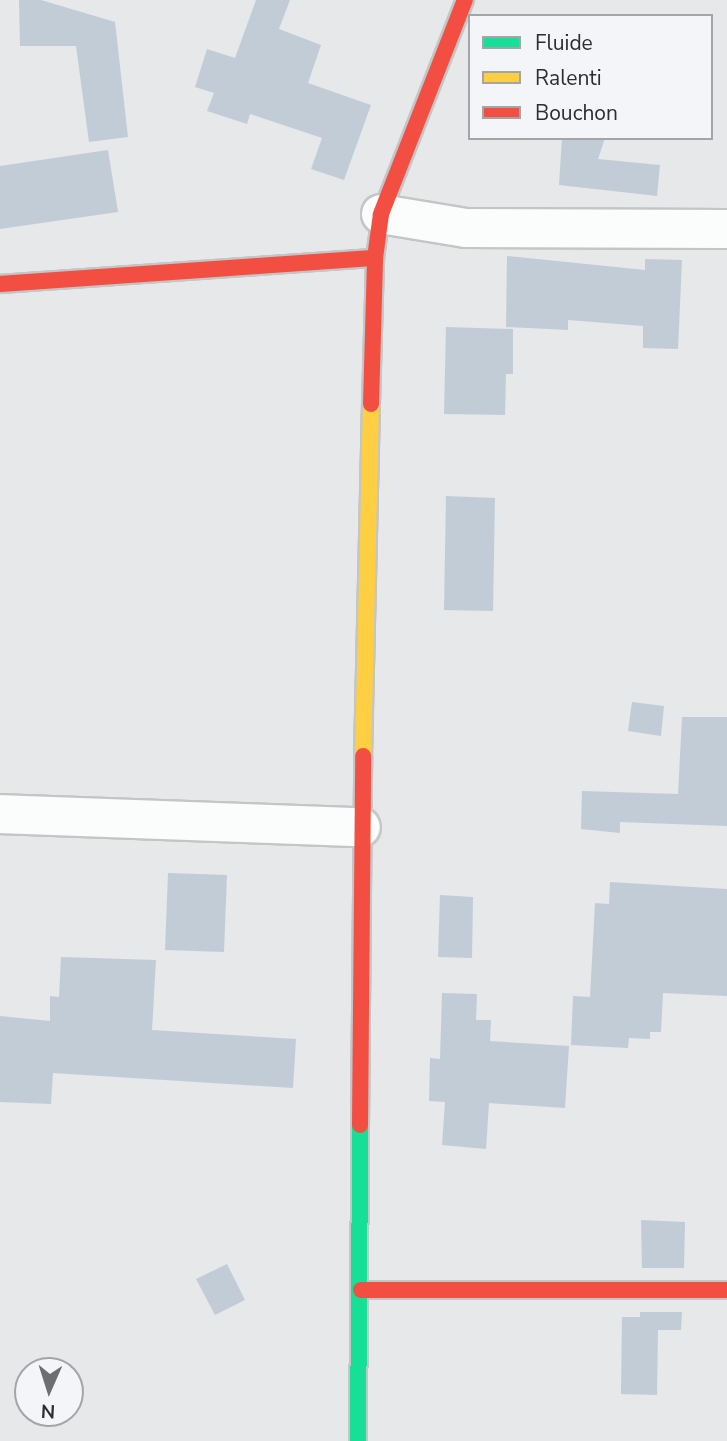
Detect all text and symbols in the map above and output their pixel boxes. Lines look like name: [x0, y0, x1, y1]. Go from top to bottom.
legend: [468, 14, 713, 140]
text: Fluide: [535, 29, 593, 57]
text: Ralenti: [535, 64, 602, 92]
text: Bouchon: [535, 99, 618, 127]
north arrow: [14, 1357, 84, 1427]
text: N: [40, 1398, 56, 1424]

